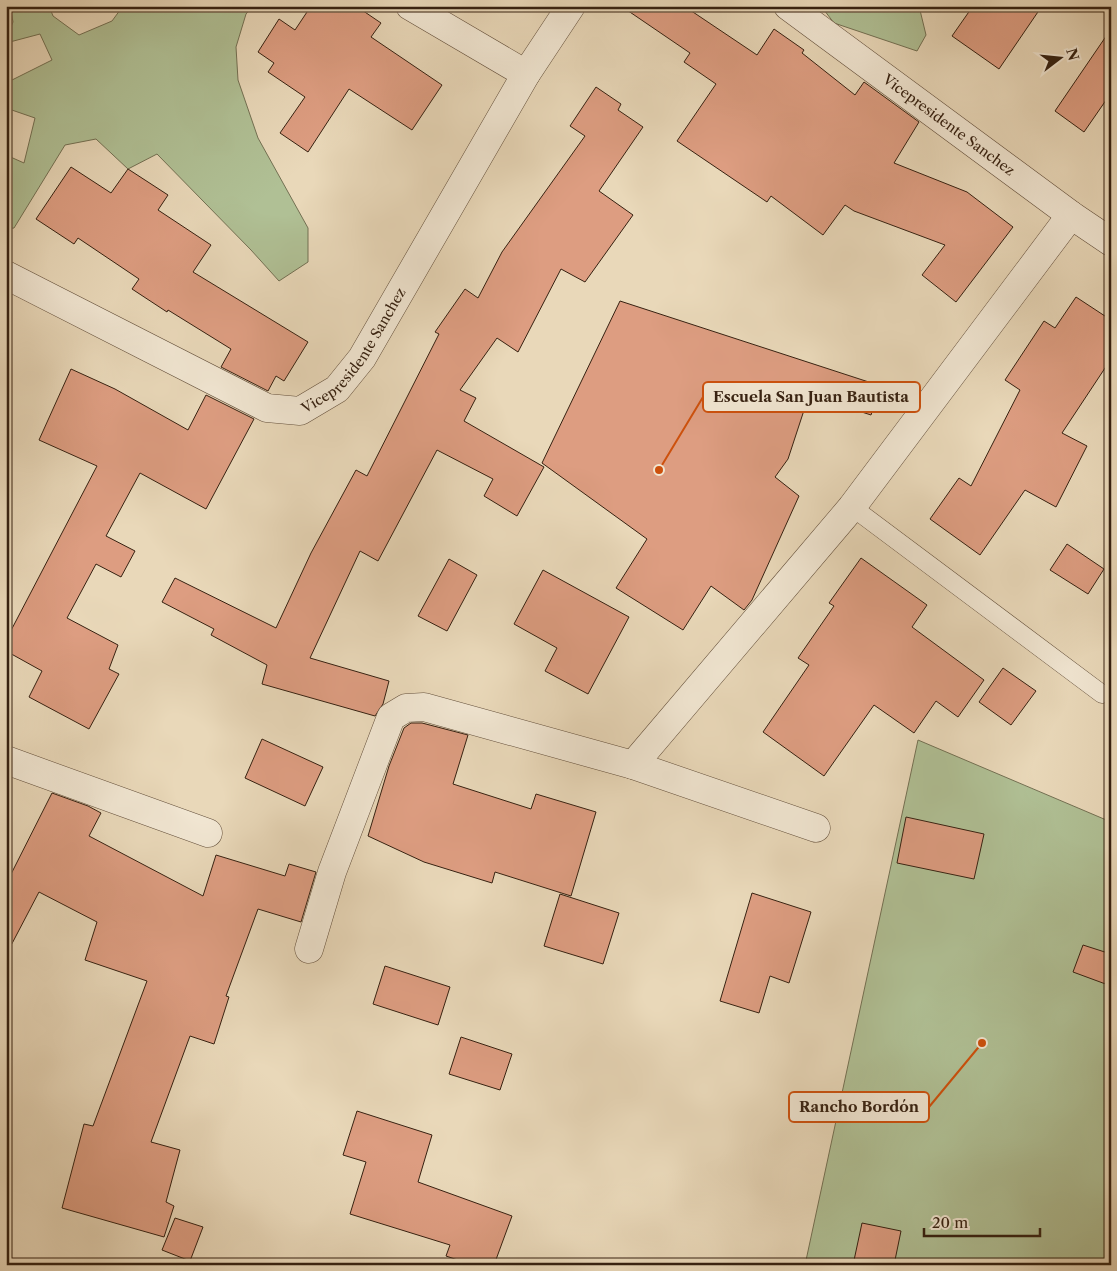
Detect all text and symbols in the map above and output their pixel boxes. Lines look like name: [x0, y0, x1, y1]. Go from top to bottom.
north arrow: [1034, 32, 1084, 82]
text: N: [1062, 46, 1083, 63]
street label: Vicepresidente Sanchez: [879, 70, 1018, 179]
street label: Vicepresidente Sanchez: [297, 284, 410, 418]
callout: Escuela San Juan Bautista: [703, 382, 920, 412]
text: Escuela San Juan Bautista: [713, 387, 909, 406]
callout: Rancho Bordón: [789, 1092, 929, 1122]
text: Rancho Bordón: [799, 1097, 920, 1116]
scale bar: [924, 1206, 1041, 1238]
text: 20 m: [932, 1213, 968, 1232]

